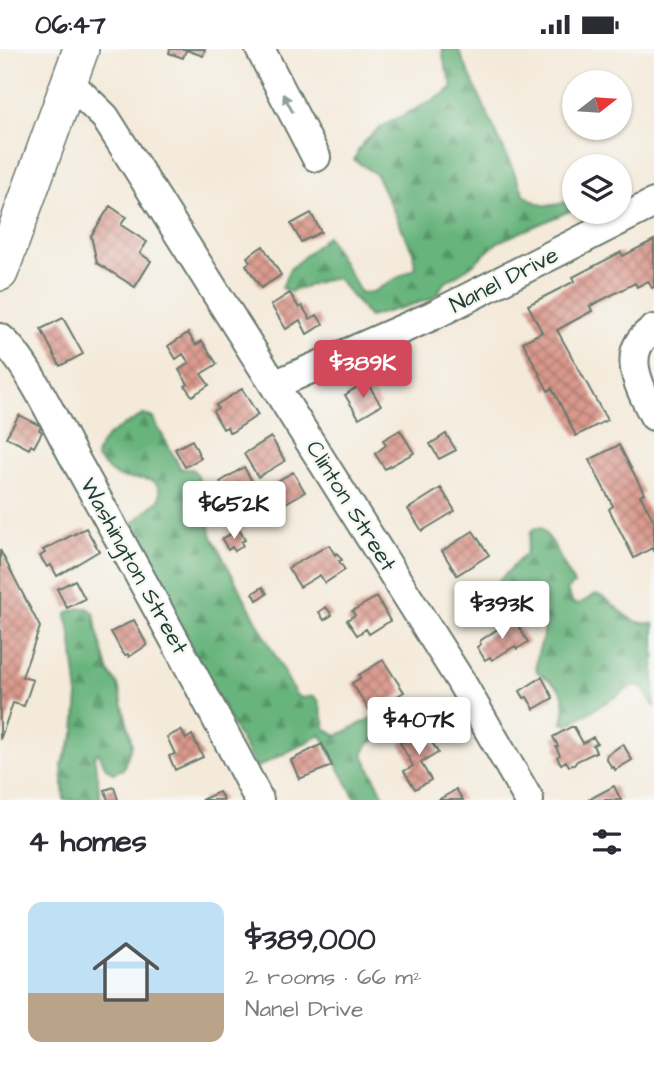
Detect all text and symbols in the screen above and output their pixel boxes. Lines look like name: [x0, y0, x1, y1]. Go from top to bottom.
text: 06:47: [35, 7, 106, 43]
north arrow: [562, 70, 632, 140]
map controls: [562, 70, 632, 224]
one-way arrow: [282, 93, 293, 113]
button: layers: [562, 154, 632, 224]
street label: Nanel Drive: [444, 239, 564, 321]
pin: $389K: [314, 341, 412, 400]
text: $389K: [330, 347, 396, 379]
street label: Clinton Street: [298, 434, 404, 578]
street label: Washington Street: [71, 472, 196, 661]
pin: $652K: [185, 482, 283, 541]
text: $652K: [199, 488, 269, 520]
pin: $393K: [453, 581, 551, 641]
text: $393K: [470, 588, 534, 620]
pin: $407K: [370, 697, 468, 757]
text: $407K: [383, 704, 455, 736]
text: 4 homes: [28, 821, 147, 863]
icon: filters: [588, 823, 626, 861]
text: $389,000: [245, 919, 376, 961]
icon: home: [84, 930, 168, 1014]
text: 2 rooms · 66 m²: [245, 961, 422, 993]
text: Nanel Drive: [245, 993, 363, 1025]

